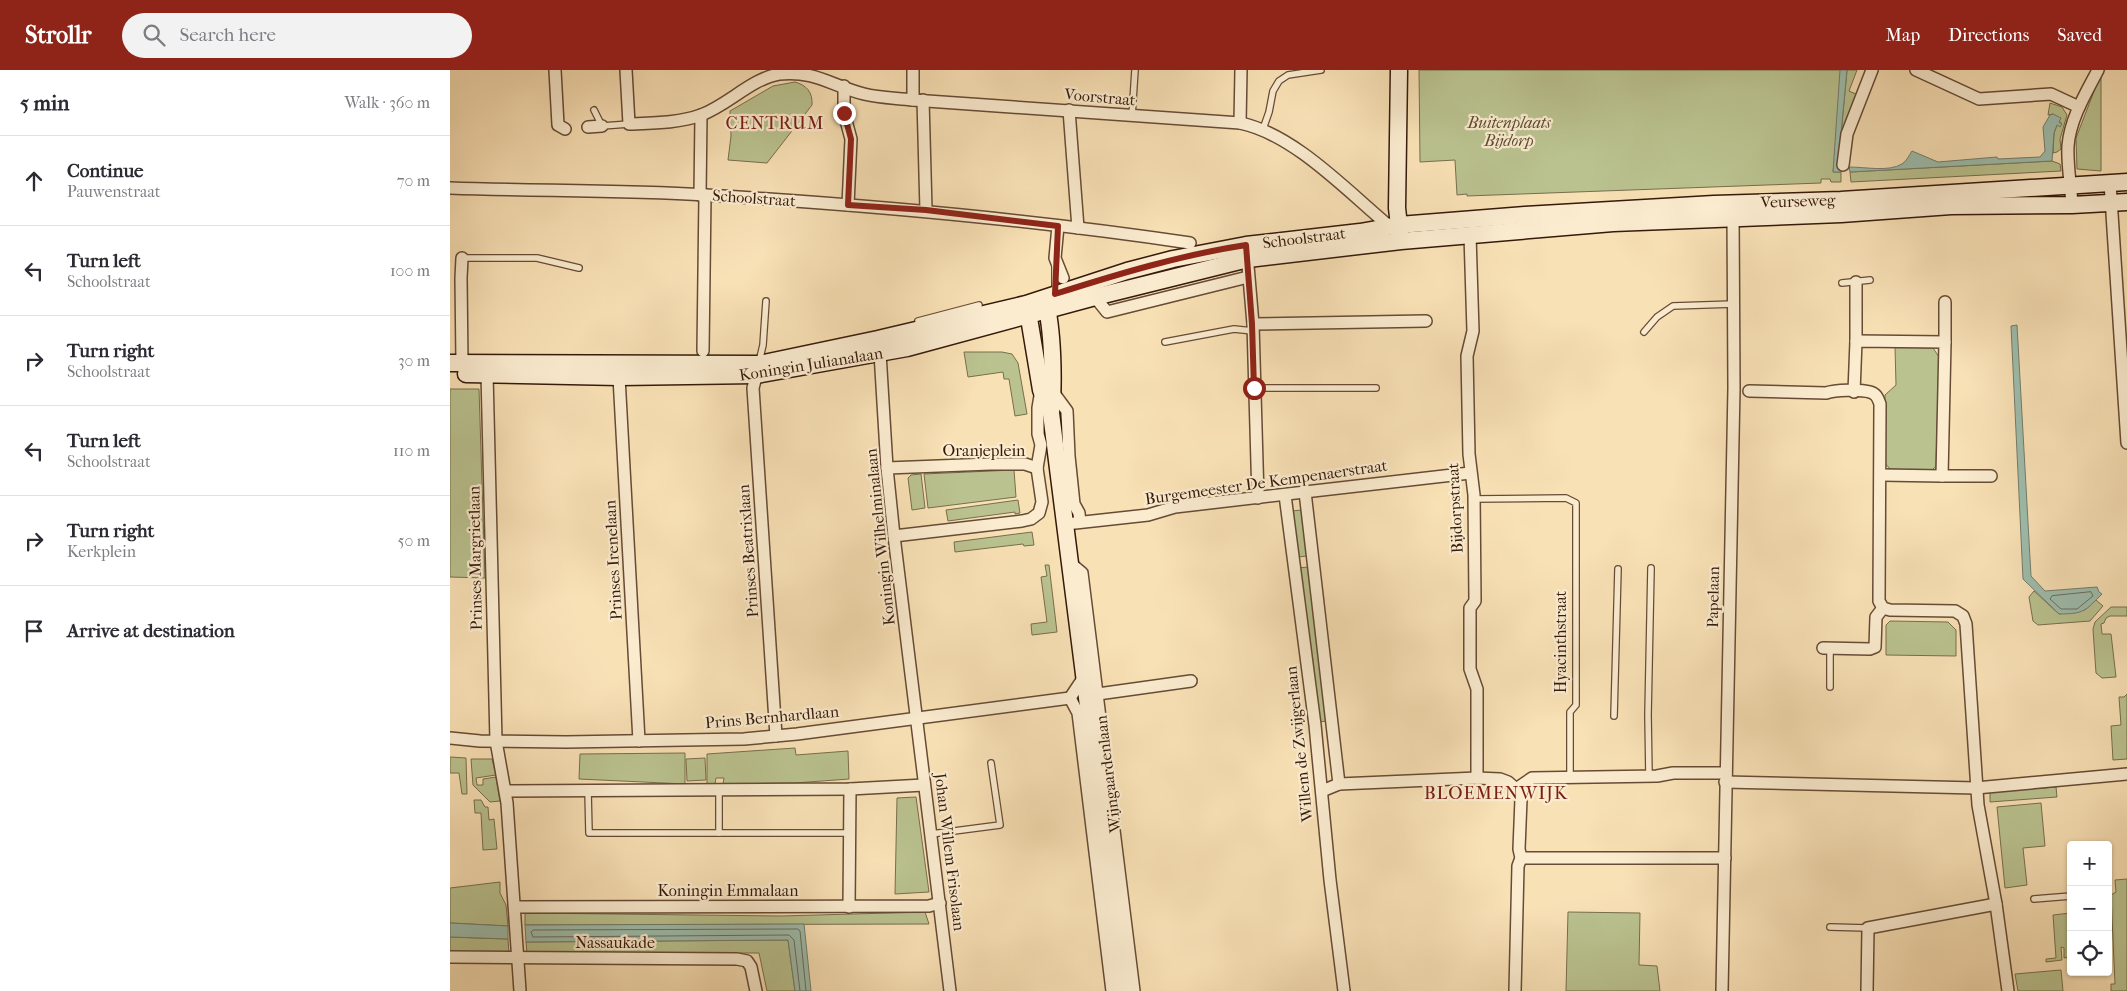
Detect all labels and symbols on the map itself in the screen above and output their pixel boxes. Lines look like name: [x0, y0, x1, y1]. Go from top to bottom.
street label: Voorstraat: [1063, 84, 1137, 110]
route end: [833, 102, 856, 125]
district label: CENTRUM: [726, 113, 824, 134]
park label: Buitenplaats Bijdorp: [1466, 113, 1552, 150]
street label: Schoolstraat: [712, 186, 797, 210]
street label: Veurseweg: [1759, 190, 1836, 212]
street label: Schoolstraat: [1261, 223, 1347, 253]
street label: Koningin Julianalaan: [738, 343, 885, 385]
route start: [1243, 377, 1266, 400]
street label: Oranjeplein: [943, 441, 1026, 460]
street label: Koningin Wilhelminalaan: [861, 447, 899, 626]
street label: Burgemeester De Kempenaerstraat: [1144, 456, 1389, 508]
street label: Bijdorpstraat: [1443, 462, 1467, 554]
street label: Prinses Beatrixlaan: [734, 483, 762, 618]
street label: Prinses Margrietlaan: [464, 485, 486, 630]
street label: Prinses Irenelaan: [600, 499, 626, 620]
street label: Papelaan: [1703, 565, 1723, 628]
street label: Hyacinthstraat: [1551, 590, 1570, 693]
street label: Willem de Zwijgerlaan: [1281, 664, 1317, 824]
street label: Prins Bernhardlaan: [704, 702, 840, 732]
street label: Wijngaardenlaan: [1091, 714, 1125, 835]
street label: Johan Willem Frisolaan: [931, 770, 969, 933]
district label: BLOEMENWIJK: [1424, 783, 1568, 804]
street label: Koningin Emmalaan: [657, 881, 799, 900]
street label: Nassaukade: [575, 933, 655, 952]

